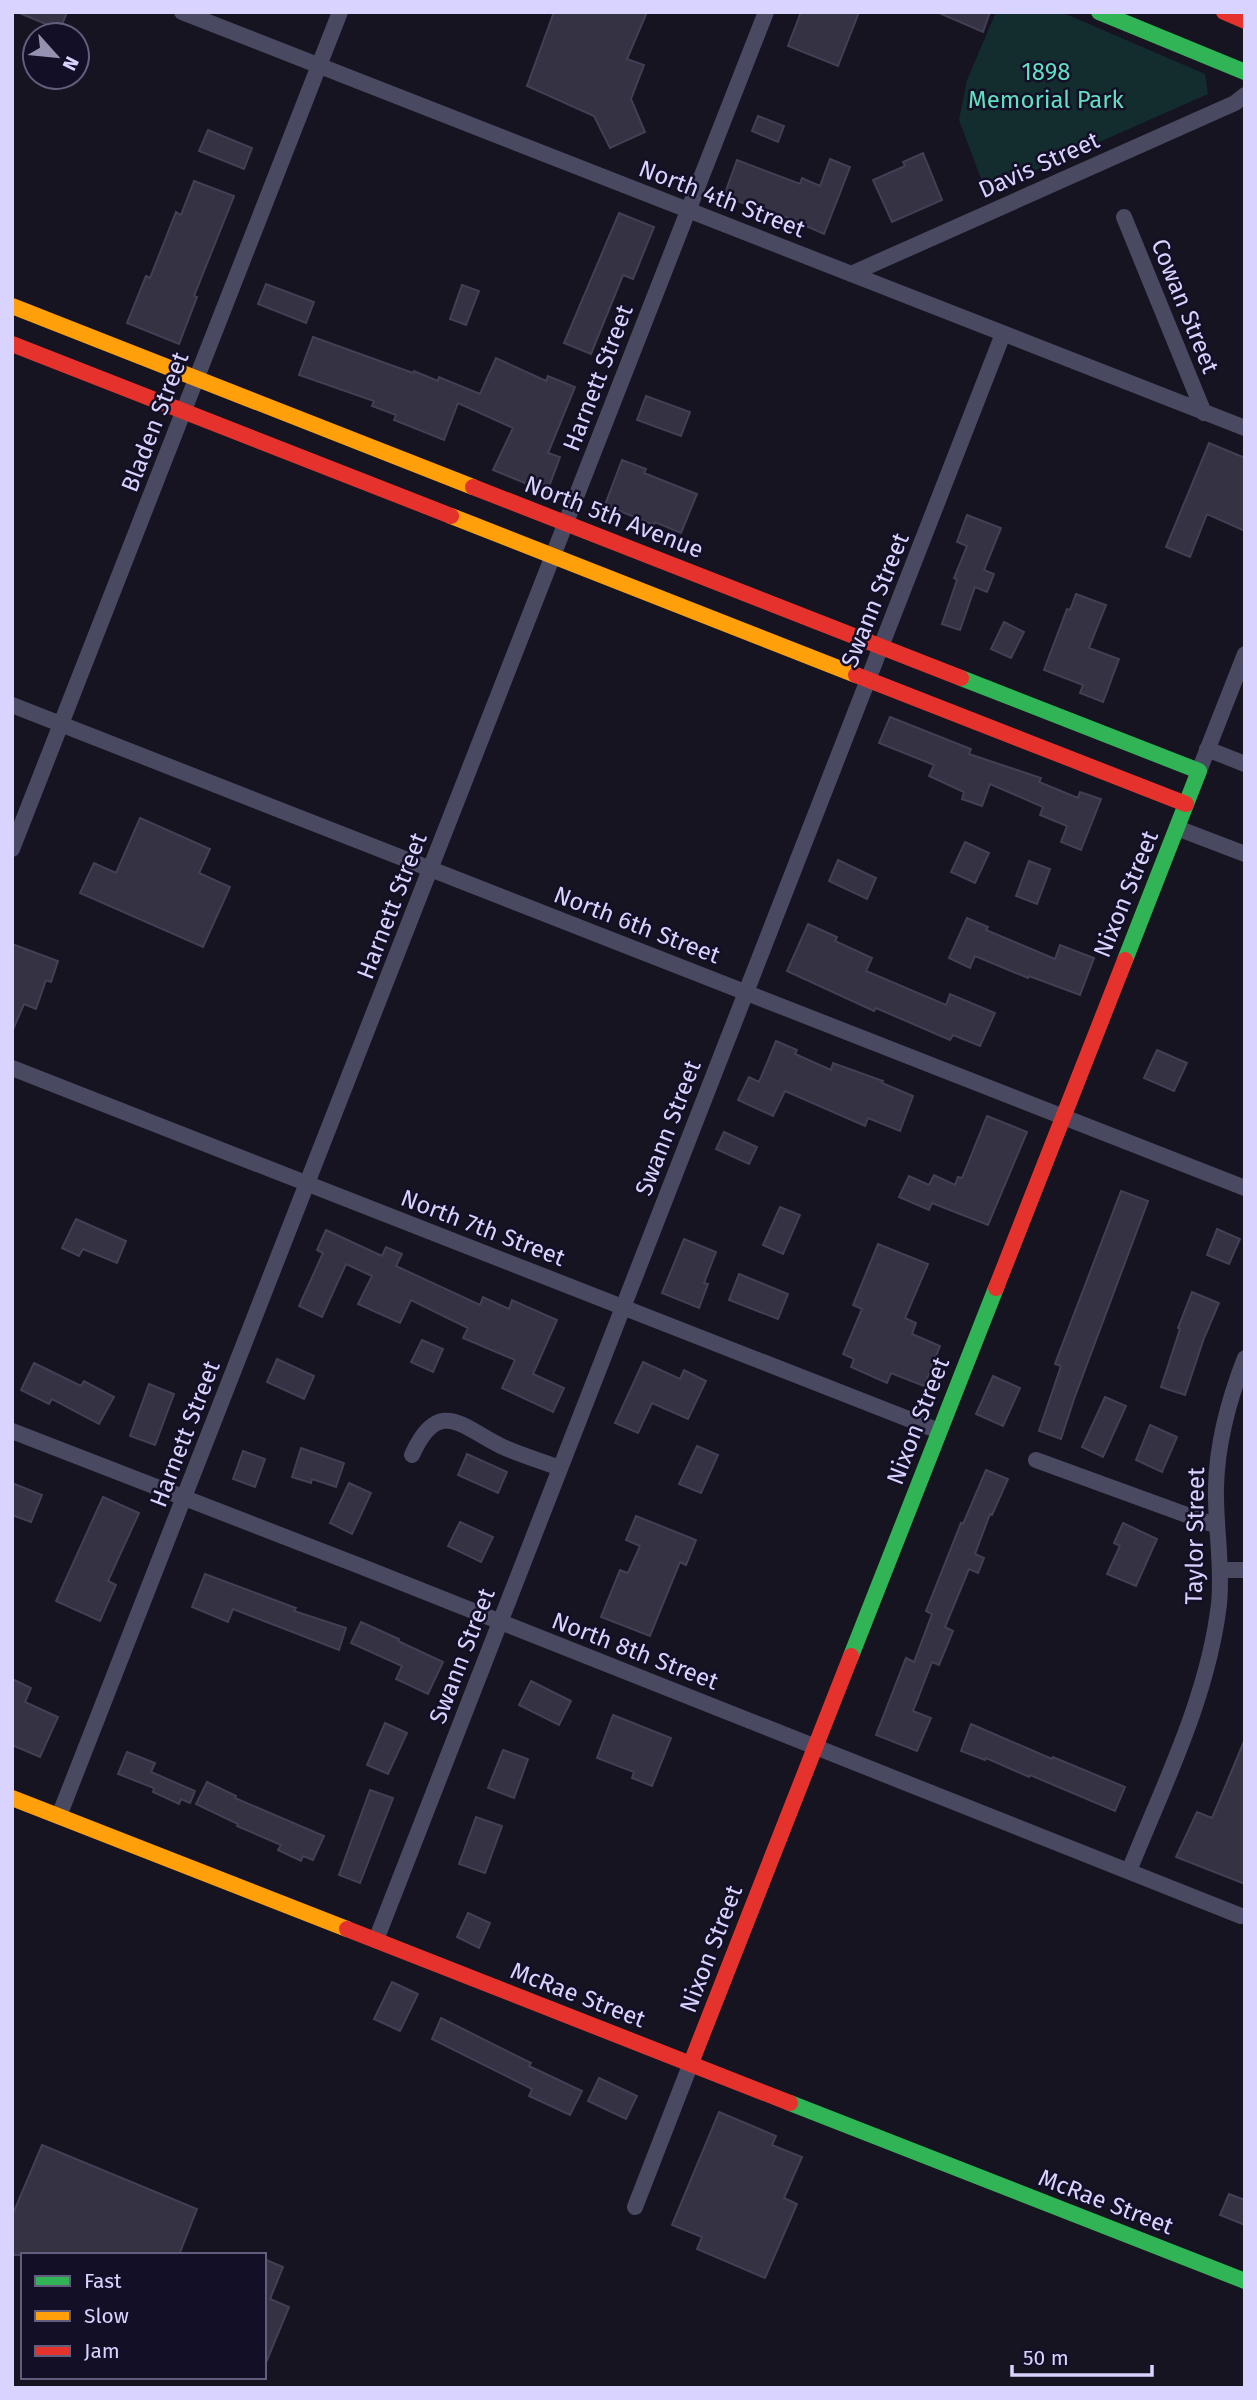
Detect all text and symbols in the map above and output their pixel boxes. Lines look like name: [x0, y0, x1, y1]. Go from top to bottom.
north arrow: [21, 21, 91, 91]
text: N: [58, 53, 84, 74]
park label: 1898 Memorial Park: [968, 58, 1125, 114]
street label: Davis Street: [974, 126, 1104, 204]
street label: North 4th Street: [635, 154, 809, 244]
street label: Cowan Street: [1145, 235, 1225, 378]
street label: Harnett Street: [557, 301, 639, 455]
street label: Bladen Street: [115, 348, 195, 496]
street label: North 5th Avenue: [521, 470, 707, 564]
street label: Swann Street: [835, 528, 915, 671]
street label: Nixon Street: [1088, 826, 1164, 961]
street label: Harnett Street: [351, 829, 433, 983]
street label: North 6th Street: [550, 880, 724, 970]
street label: Swann Street: [629, 1056, 707, 1200]
street label: North 7th Street: [397, 1184, 569, 1272]
street label: Nixon Street: [881, 1353, 955, 1489]
street label: Harnett Street: [144, 1357, 226, 1511]
street label: Taylor Street: [1180, 1467, 1210, 1605]
street label: Swann Street: [423, 1584, 501, 1728]
street label: North 8th Street: [548, 1606, 723, 1696]
street label: Nixon Street: [674, 1881, 748, 2017]
street label: McRae Street: [507, 1956, 650, 2034]
street label: McRae Street: [1035, 2163, 1178, 2241]
legend: [21, 2253, 266, 2379]
text: Fast: [84, 2268, 122, 2294]
text: Slow: [84, 2303, 129, 2329]
scale bar: [1012, 2334, 1152, 2378]
text: Jam: [84, 2338, 120, 2364]
text: 50 m: [1023, 2345, 1069, 2371]

